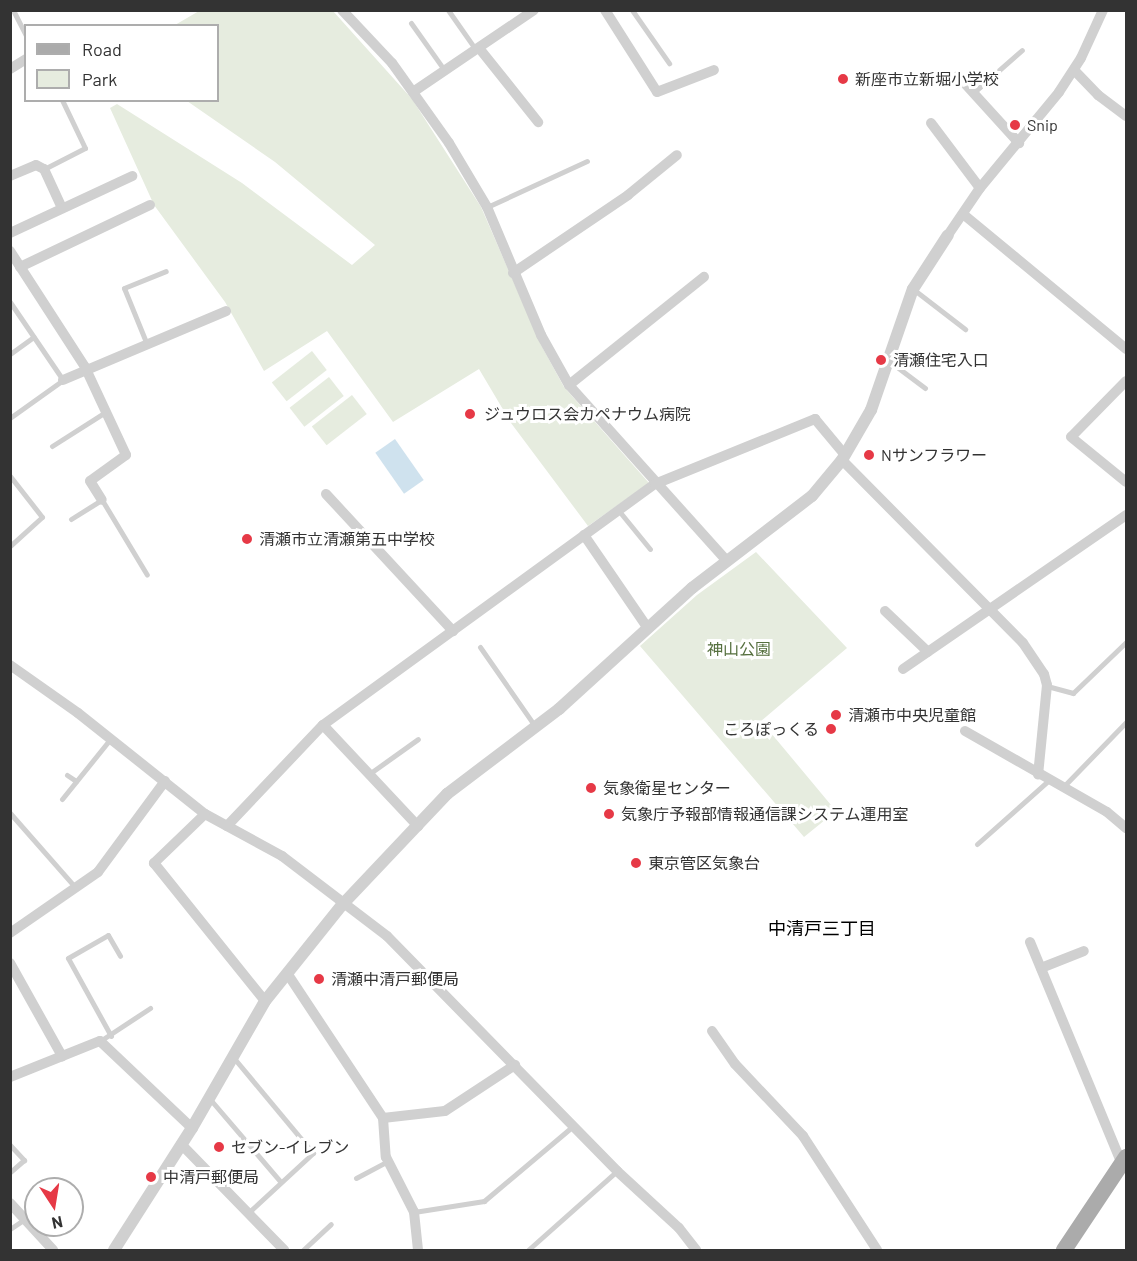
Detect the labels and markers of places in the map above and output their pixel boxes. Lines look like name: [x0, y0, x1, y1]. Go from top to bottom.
place label: 新座市立新堀小学校: [855, 69, 999, 89]
marker: 新座市立新堀小学校: [836, 72, 850, 86]
place label: Snip: [1027, 115, 1058, 135]
marker: Snip: [1008, 118, 1022, 132]
place label: 清瀬住宅入口: [893, 350, 989, 370]
marker: 清瀬住宅入口: [874, 353, 888, 367]
place label: ジュウロス会カペナウム病院: [484, 404, 692, 424]
marker: ジュウロス会カペナウム病院: [461, 405, 479, 423]
place label: Nサンフラワー: [881, 445, 988, 465]
marker: Nサンフラワー: [862, 448, 876, 462]
place label: 清瀬市立清瀬第五中学校: [259, 529, 435, 549]
marker: 清瀬市立清瀬第五中学校: [240, 532, 254, 546]
place label: 清瀬市中央児童館: [848, 705, 976, 725]
marker: 清瀬市中央児童館: [829, 708, 843, 722]
place label: ころぽっくる: [723, 719, 819, 739]
marker: ころぽっくる: [824, 722, 838, 736]
place label: 気象衛星センター: [603, 778, 731, 798]
marker: 気象衛星センター: [584, 781, 598, 795]
place label: 気象庁予報部情報通信課システム運用室: [621, 804, 909, 824]
marker: 気象庁予報部情報通信課システム運用室: [602, 807, 616, 821]
place label: 東京管区気象台: [648, 853, 760, 873]
marker: 東京管区気象台: [629, 856, 643, 870]
place label: 清瀬中清戸郵便局: [331, 969, 459, 989]
marker: 清瀬中清戸郵便局: [312, 972, 326, 986]
place label: セブン-イレブン: [231, 1137, 349, 1157]
marker: セブン-イレブン: [212, 1140, 226, 1154]
place label: 中清戸郵便局: [163, 1167, 259, 1187]
marker: 中清戸郵便局: [144, 1170, 158, 1184]

